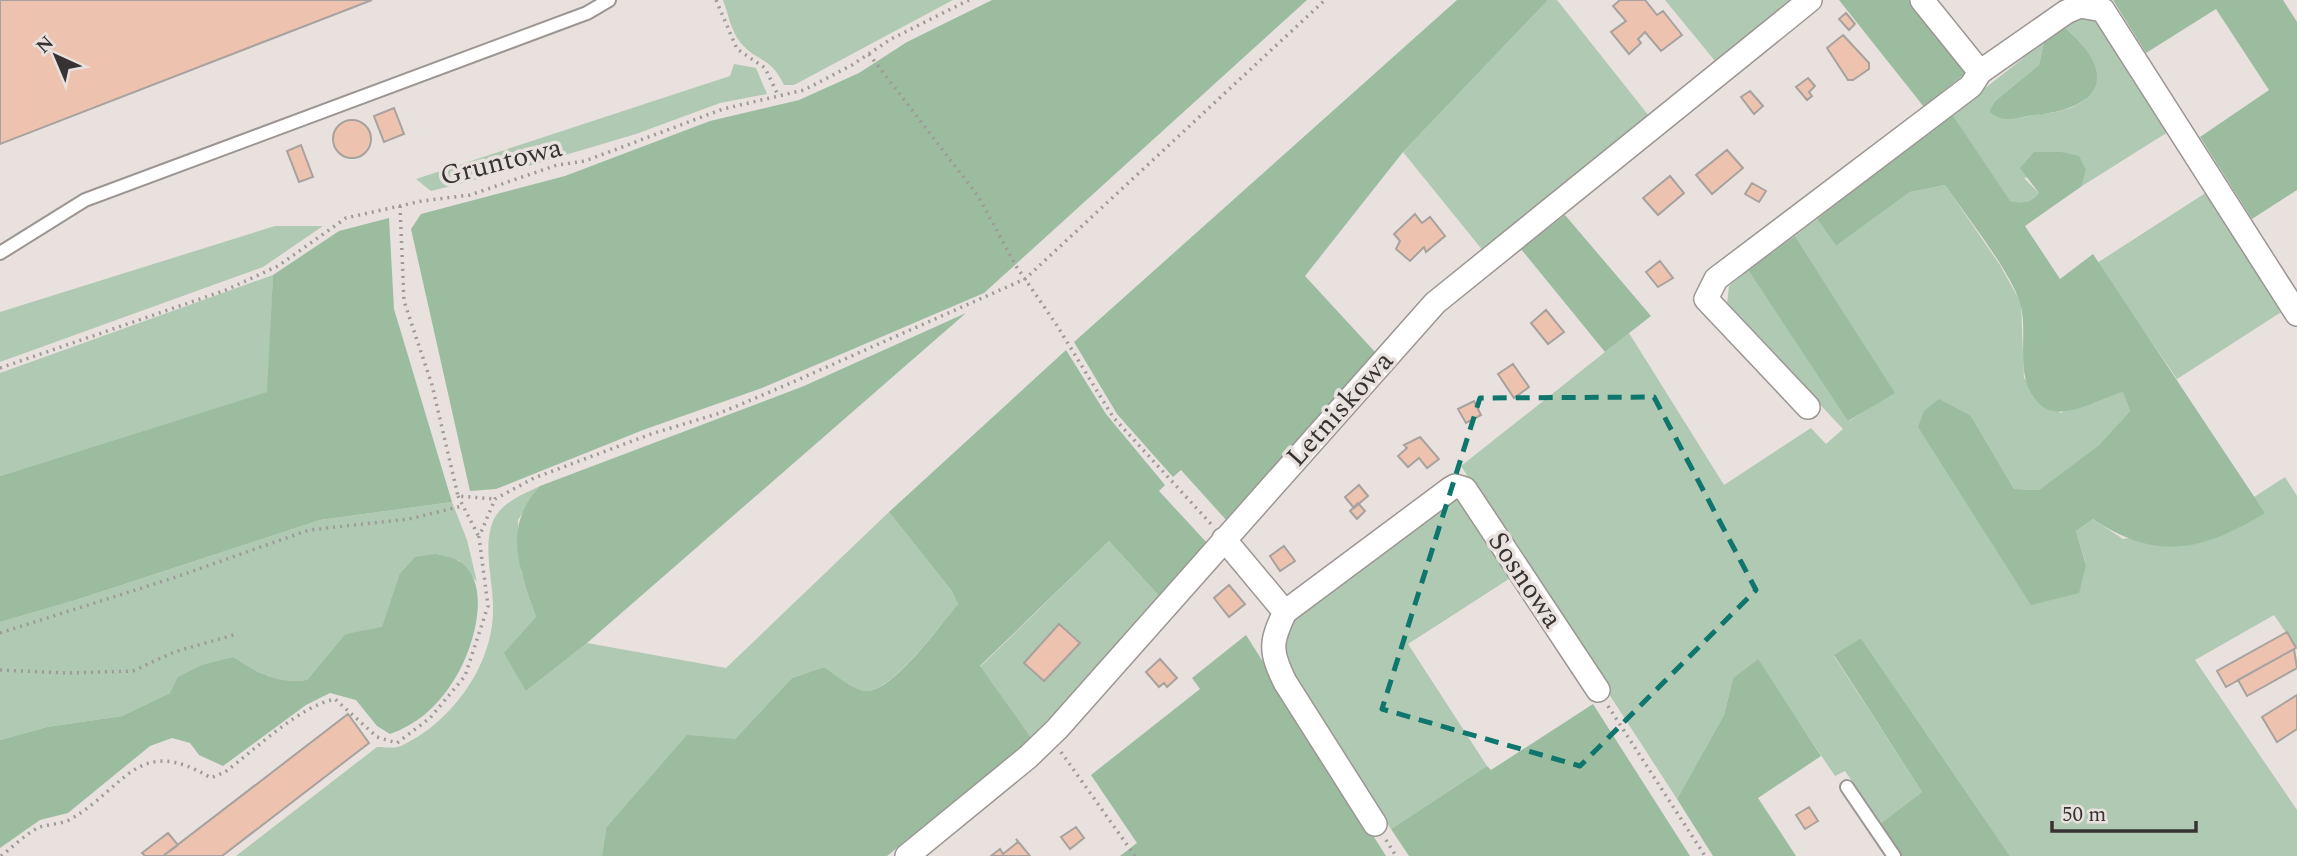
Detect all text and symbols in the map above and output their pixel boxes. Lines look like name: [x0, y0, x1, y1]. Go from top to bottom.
north arrow: [21, 21, 91, 91]
text: N: [30, 29, 61, 61]
street label: Gruntowa: [435, 126, 567, 198]
street label: Letniskowa: [1276, 341, 1404, 477]
street label: Sosnowa: [1477, 523, 1573, 637]
scale bar: [2052, 790, 2196, 834]
text: 50 m: [2062, 799, 2106, 831]

